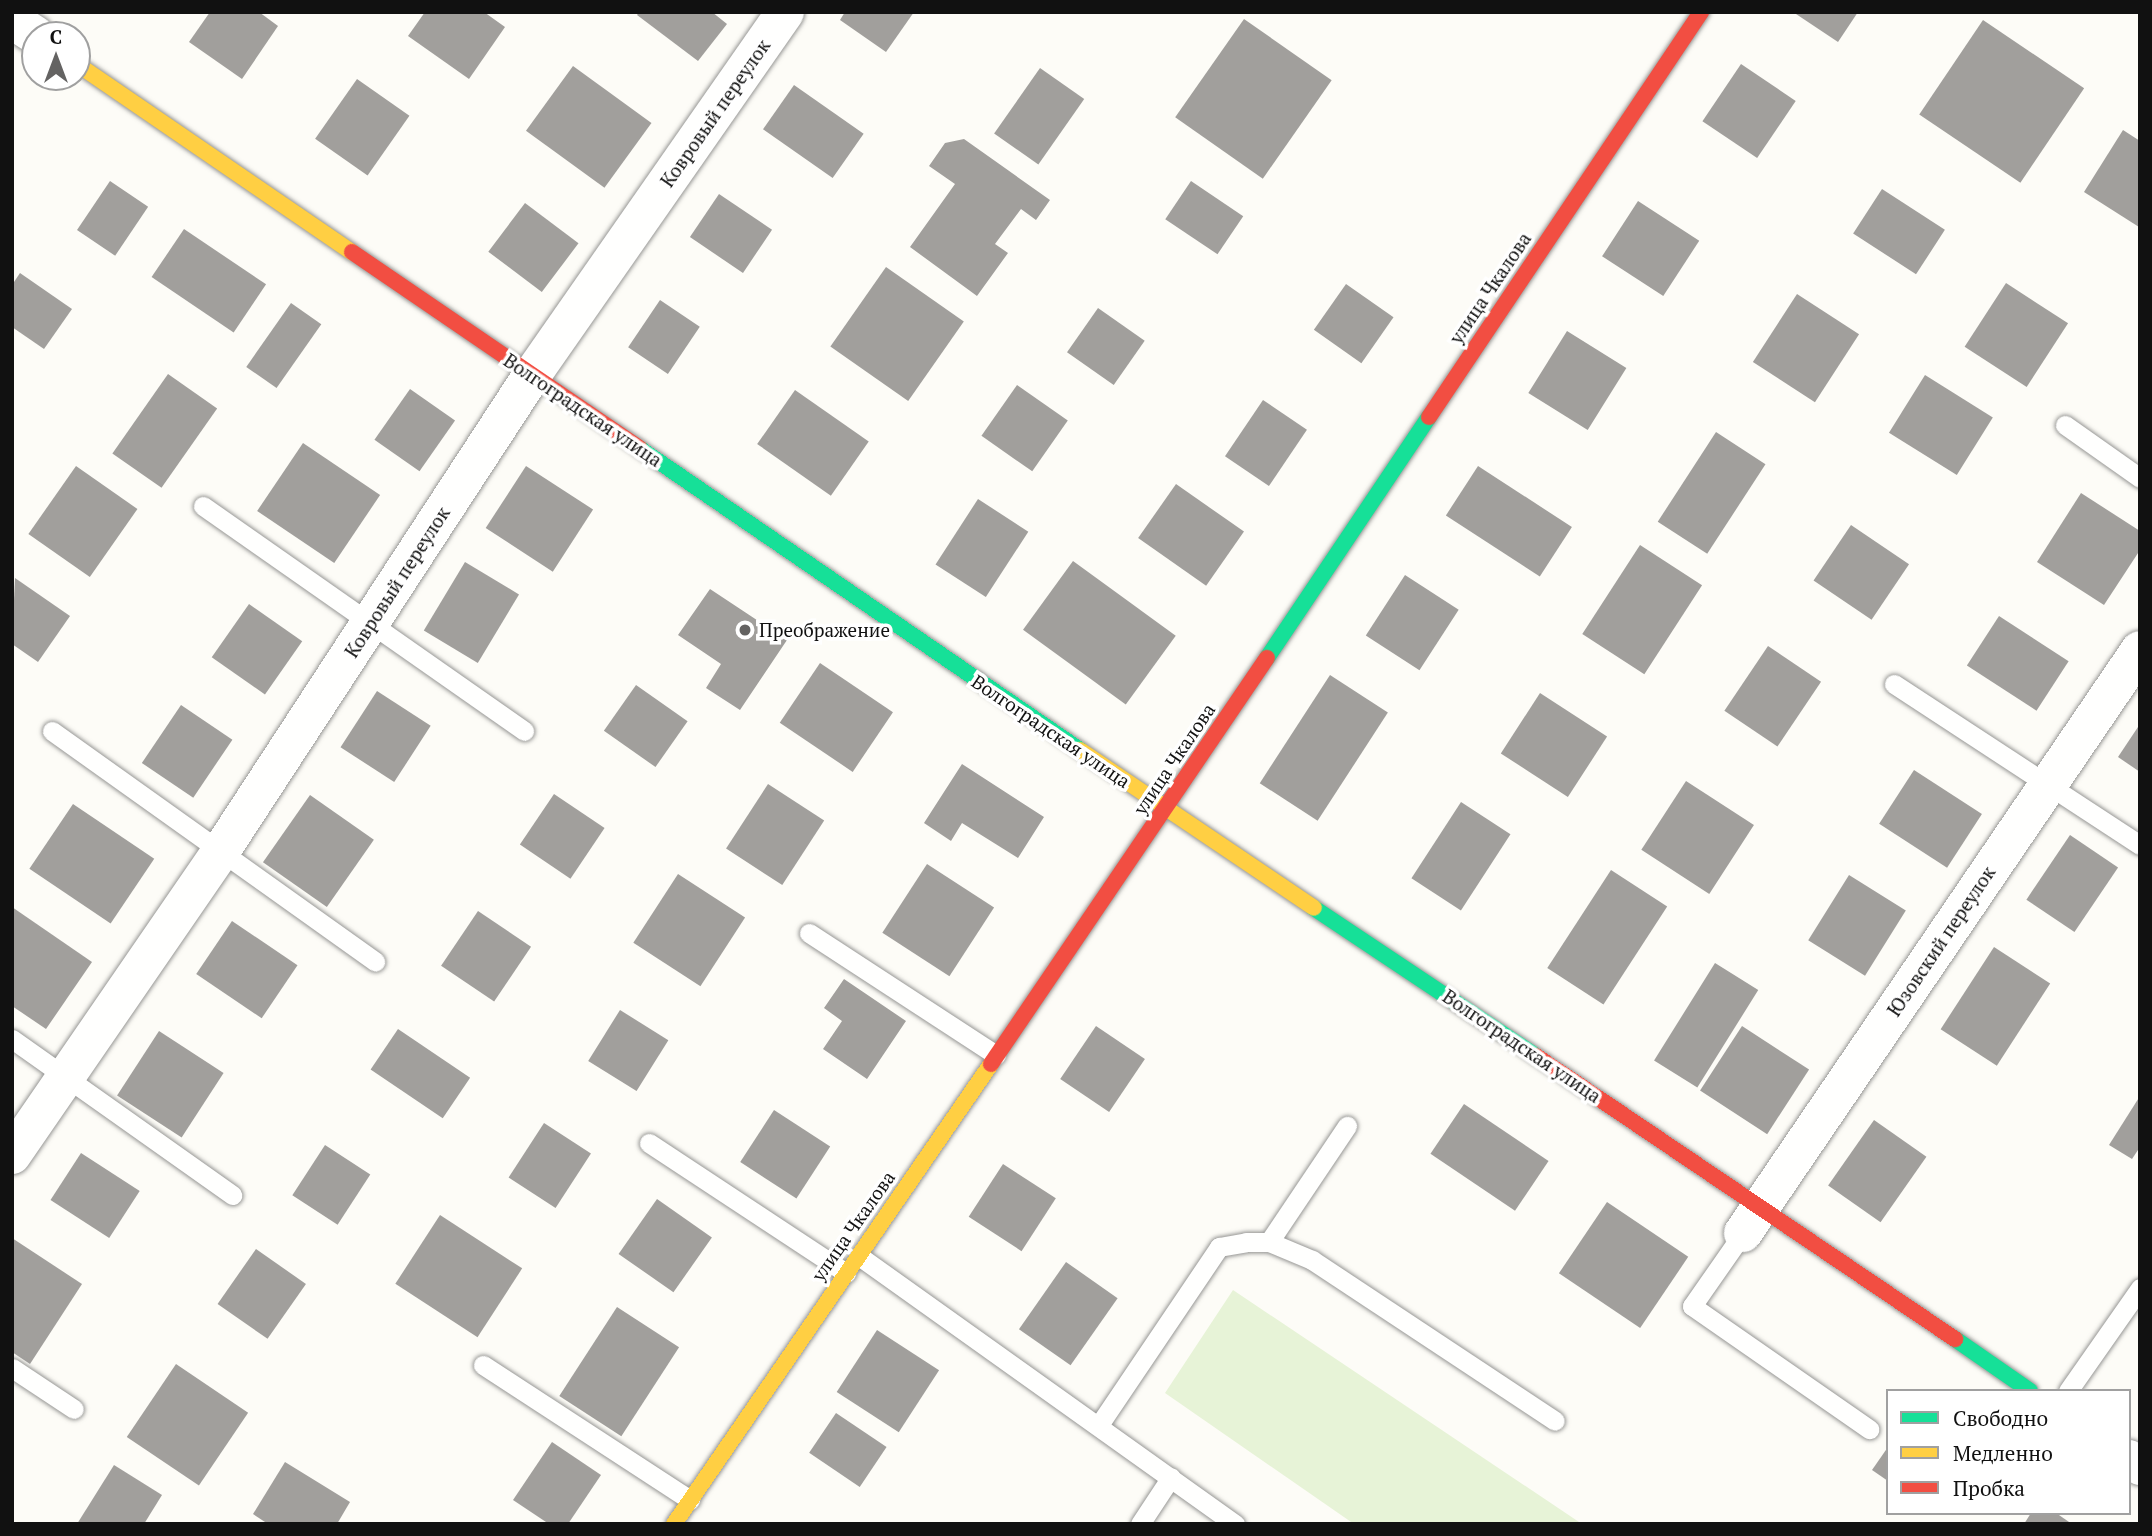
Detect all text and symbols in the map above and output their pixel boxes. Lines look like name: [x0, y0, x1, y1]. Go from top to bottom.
north arrow: [21, 21, 91, 91]
text: С: [50, 24, 62, 49]
street label: Ковровый переулок: [655, 35, 775, 191]
street label: улица Чкалова: [1444, 228, 1536, 348]
street label: Волгоградская улица: [500, 349, 666, 471]
street label: Ковровый переулок: [340, 502, 454, 662]
place label: Преображение: [759, 619, 890, 641]
marker: Преображение: [737, 622, 753, 638]
street label: Волгоградская улица: [968, 670, 1134, 792]
street label: улица Чкалова: [1128, 699, 1220, 819]
street label: Юзовский переулок: [1882, 862, 2000, 1020]
street label: Волгоградская улица: [1439, 985, 1605, 1107]
street label: улица Чкалова: [807, 1166, 899, 1286]
legend: [1886, 1389, 2131, 1515]
text: Свободно: [1953, 1404, 2048, 1432]
text: Медленно: [1953, 1439, 2053, 1467]
text: Пробка: [1953, 1474, 2025, 1502]

